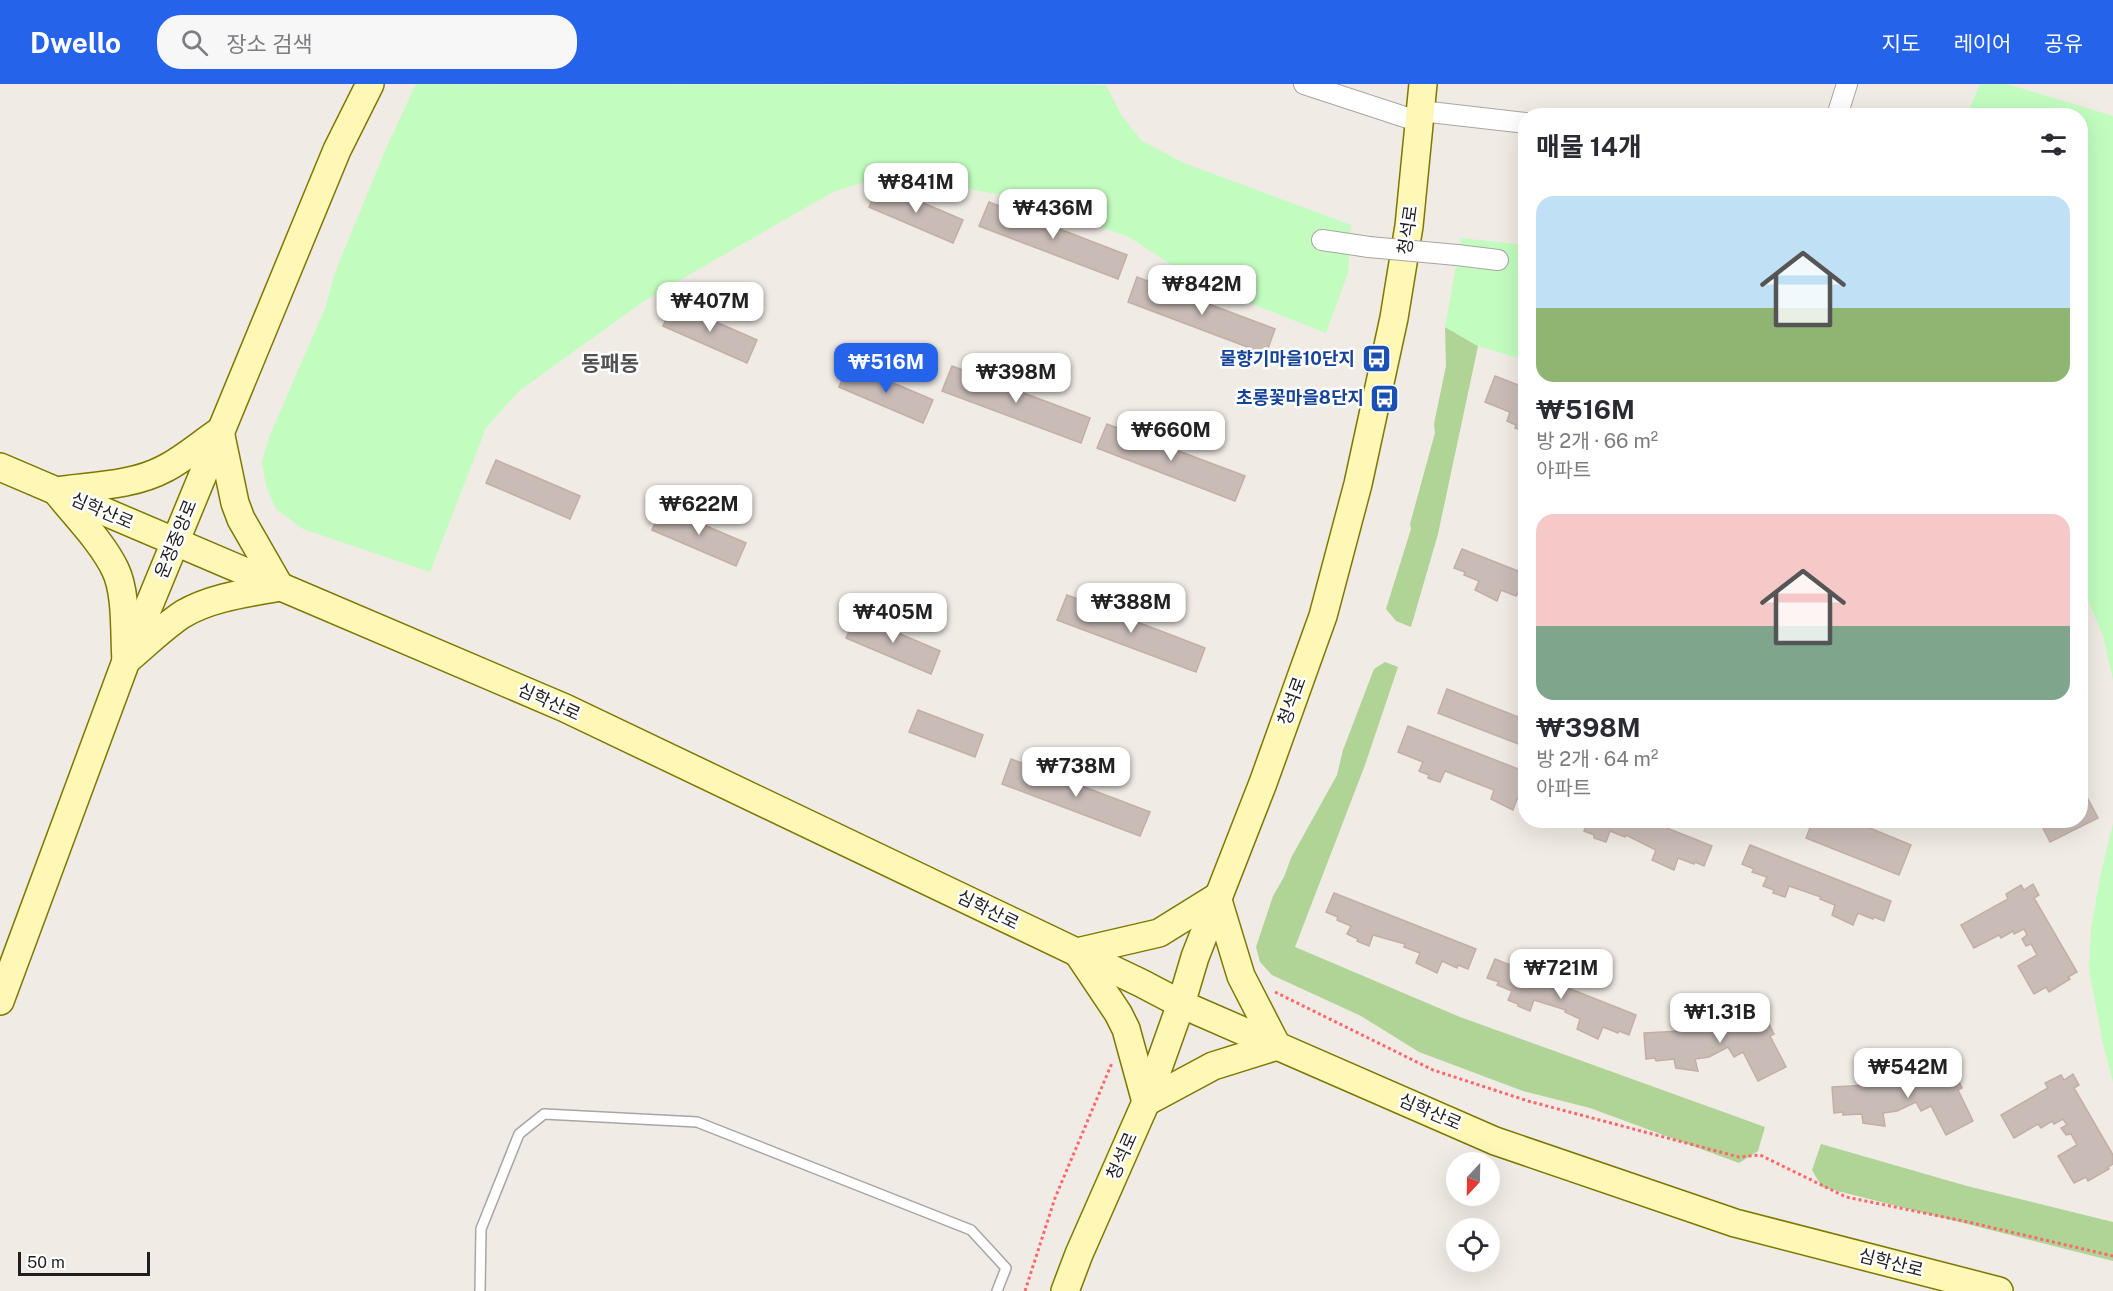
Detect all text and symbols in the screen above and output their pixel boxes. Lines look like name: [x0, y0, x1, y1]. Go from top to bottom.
search box: [157, 15, 577, 69]
text: Dwello: [30, 26, 121, 59]
icon: search: [178, 26, 211, 59]
text: 장소 검색: [226, 31, 313, 57]
text: 지도: [1882, 31, 1920, 56]
text: 레이어: [1953, 31, 2011, 56]
text: 공유: [2044, 31, 2083, 56]
icon: filters: [2037, 128, 2070, 161]
text: 매물 14개: [1536, 131, 1642, 162]
pin: ₩841M: [874, 163, 958, 214]
text: ₩841M: [878, 170, 954, 194]
pin: ₩436M: [1011, 189, 1095, 240]
text: ₩436M: [1013, 196, 1093, 220]
street label: 청석로: [1394, 204, 1421, 256]
icon: home: [1749, 235, 1857, 343]
pin: ₩842M: [1160, 265, 1244, 316]
text: ₩842M: [1162, 272, 1242, 296]
pin: ₩407M: [668, 282, 752, 333]
text: ₩407M: [671, 289, 749, 313]
pin: ₩516M: [844, 343, 928, 394]
bus stop icon: 물향기마을10단지: [1360, 343, 1392, 375]
place label: 물향기마을10단지: [1220, 348, 1355, 369]
text: ₩516M: [848, 350, 924, 374]
district label: 동패동: [581, 351, 639, 376]
pin: ₩398M: [974, 353, 1058, 404]
text: ₩398M: [976, 360, 1056, 384]
bus stop icon: 초롱꽃마을8단지: [1369, 382, 1401, 414]
place label: 초롱꽃마을8단지: [1236, 387, 1364, 408]
text: ₩516M: [1536, 394, 1635, 425]
pin: ₩660M: [1129, 411, 1213, 462]
text: ₩660M: [1131, 418, 1211, 442]
text: 방 2개 · 66 m²: [1536, 429, 1658, 453]
text: 아파트: [1536, 458, 1591, 482]
pin: ₩622M: [657, 485, 741, 536]
street label: 심학산로: [68, 488, 137, 533]
text: ₩622M: [659, 492, 739, 516]
street label: 운정중앙로: [150, 496, 201, 581]
icon: home: [1749, 553, 1857, 661]
pin: ₩388M: [1089, 583, 1173, 634]
text: ₩388M: [1091, 590, 1171, 614]
pin: ₩405M: [851, 593, 935, 644]
text: ₩405M: [853, 600, 933, 624]
street label: 청석로: [1273, 674, 1310, 728]
street label: 심학산로: [515, 678, 584, 725]
text: ₩398M: [1536, 712, 1641, 743]
pin: ₩738M: [1034, 747, 1118, 798]
text: 방 2개 · 64 m²: [1536, 747, 1658, 771]
text: ₩738M: [1036, 754, 1116, 778]
text: 아파트: [1536, 776, 1591, 800]
street label: 심학산로: [954, 886, 1023, 934]
pin: ₩721M: [1519, 949, 1603, 1000]
text: ₩721M: [1524, 956, 1598, 980]
pin: ₩1.31B: [1671, 993, 1769, 1044]
text: ₩1.31B: [1684, 1000, 1756, 1024]
pin: ₩542M: [1866, 1048, 1950, 1099]
text: ₩542M: [1868, 1055, 1948, 1079]
street label: 심학산로: [1396, 1089, 1465, 1134]
street label: 청석로: [1102, 1129, 1141, 1183]
north arrow: [1446, 1152, 1500, 1206]
map controls: [1446, 1152, 1500, 1272]
button: locate: [1446, 1218, 1500, 1272]
street label: 심학산로: [1856, 1244, 1926, 1281]
scale bar: [18, 1249, 150, 1276]
text: 50 m: [27, 1253, 65, 1272]

